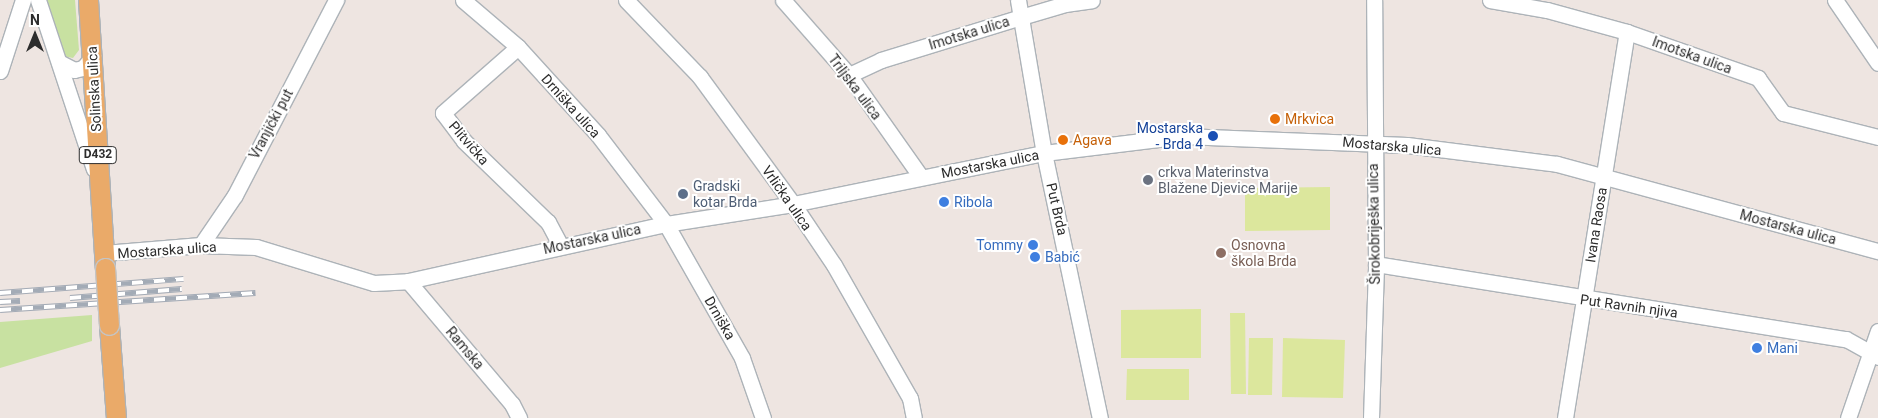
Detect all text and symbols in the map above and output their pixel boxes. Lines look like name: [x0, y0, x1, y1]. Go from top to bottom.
north arrow: [10, 10, 60, 60]
text: N: [30, 12, 40, 28]
street label: Imotska ulica: [927, 13, 1011, 53]
street label: Imotska ulica: [1650, 33, 1734, 77]
street label: Solinska ulica: [83, 46, 105, 132]
street label: Triljska ulica: [825, 51, 885, 123]
street label: Drniška ulica: [538, 71, 604, 141]
street label: Vranjički put: [246, 86, 296, 162]
place label: Mrkvica: [1285, 111, 1334, 127]
marker: Mrkvica: [1269, 113, 1281, 125]
street label: Plitvička: [445, 118, 493, 168]
place label: Mostarska - Brda 4: [1137, 120, 1203, 152]
marker: Mostarska - Brda 4: [1207, 130, 1219, 142]
place label: Agava: [1073, 132, 1112, 148]
street label: Mostarska ulica: [1342, 133, 1442, 159]
marker: Agava: [1057, 134, 1069, 146]
road number: D432: [78, 146, 118, 164]
street label: Mostarska ulica: [940, 146, 1040, 182]
street label: Vrlička ulica: [759, 162, 815, 234]
street label: Širokobriješka ulica: [1365, 163, 1383, 285]
place label: crkva Materinstva Blažene Djevice Marije: [1158, 164, 1298, 196]
marker: crkva Materinstva Blažene Djevice Marije: [1142, 174, 1154, 186]
place label: Gradski kotar Brda: [693, 178, 757, 210]
street label: Put Brda: [1043, 181, 1071, 237]
street label: Ivana Raosa: [1582, 186, 1610, 264]
marker: Gradski kotar Brda: [677, 188, 689, 200]
place label: Ribola: [954, 194, 993, 210]
marker: Ribola: [938, 196, 950, 208]
street label: Mostarska ulica: [1738, 206, 1838, 248]
street label: Mostarska ulica: [542, 220, 642, 258]
place label: Tommy: [976, 237, 1023, 253]
place label: Osnovna škola Brda: [1231, 237, 1297, 270]
street label: Mostarska ulica: [117, 238, 217, 262]
marker: Tommy: [1027, 239, 1039, 251]
marker: Osnovna škola Brda: [1215, 247, 1227, 259]
place label: Babić: [1045, 249, 1080, 265]
marker: Babić: [1029, 251, 1041, 263]
street label: Put Ravnih njiva: [1579, 291, 1679, 321]
street label: Drniška: [701, 293, 739, 343]
street label: Ramska: [442, 323, 488, 373]
place label: Mani: [1767, 340, 1798, 356]
marker: Mani: [1751, 342, 1763, 354]

